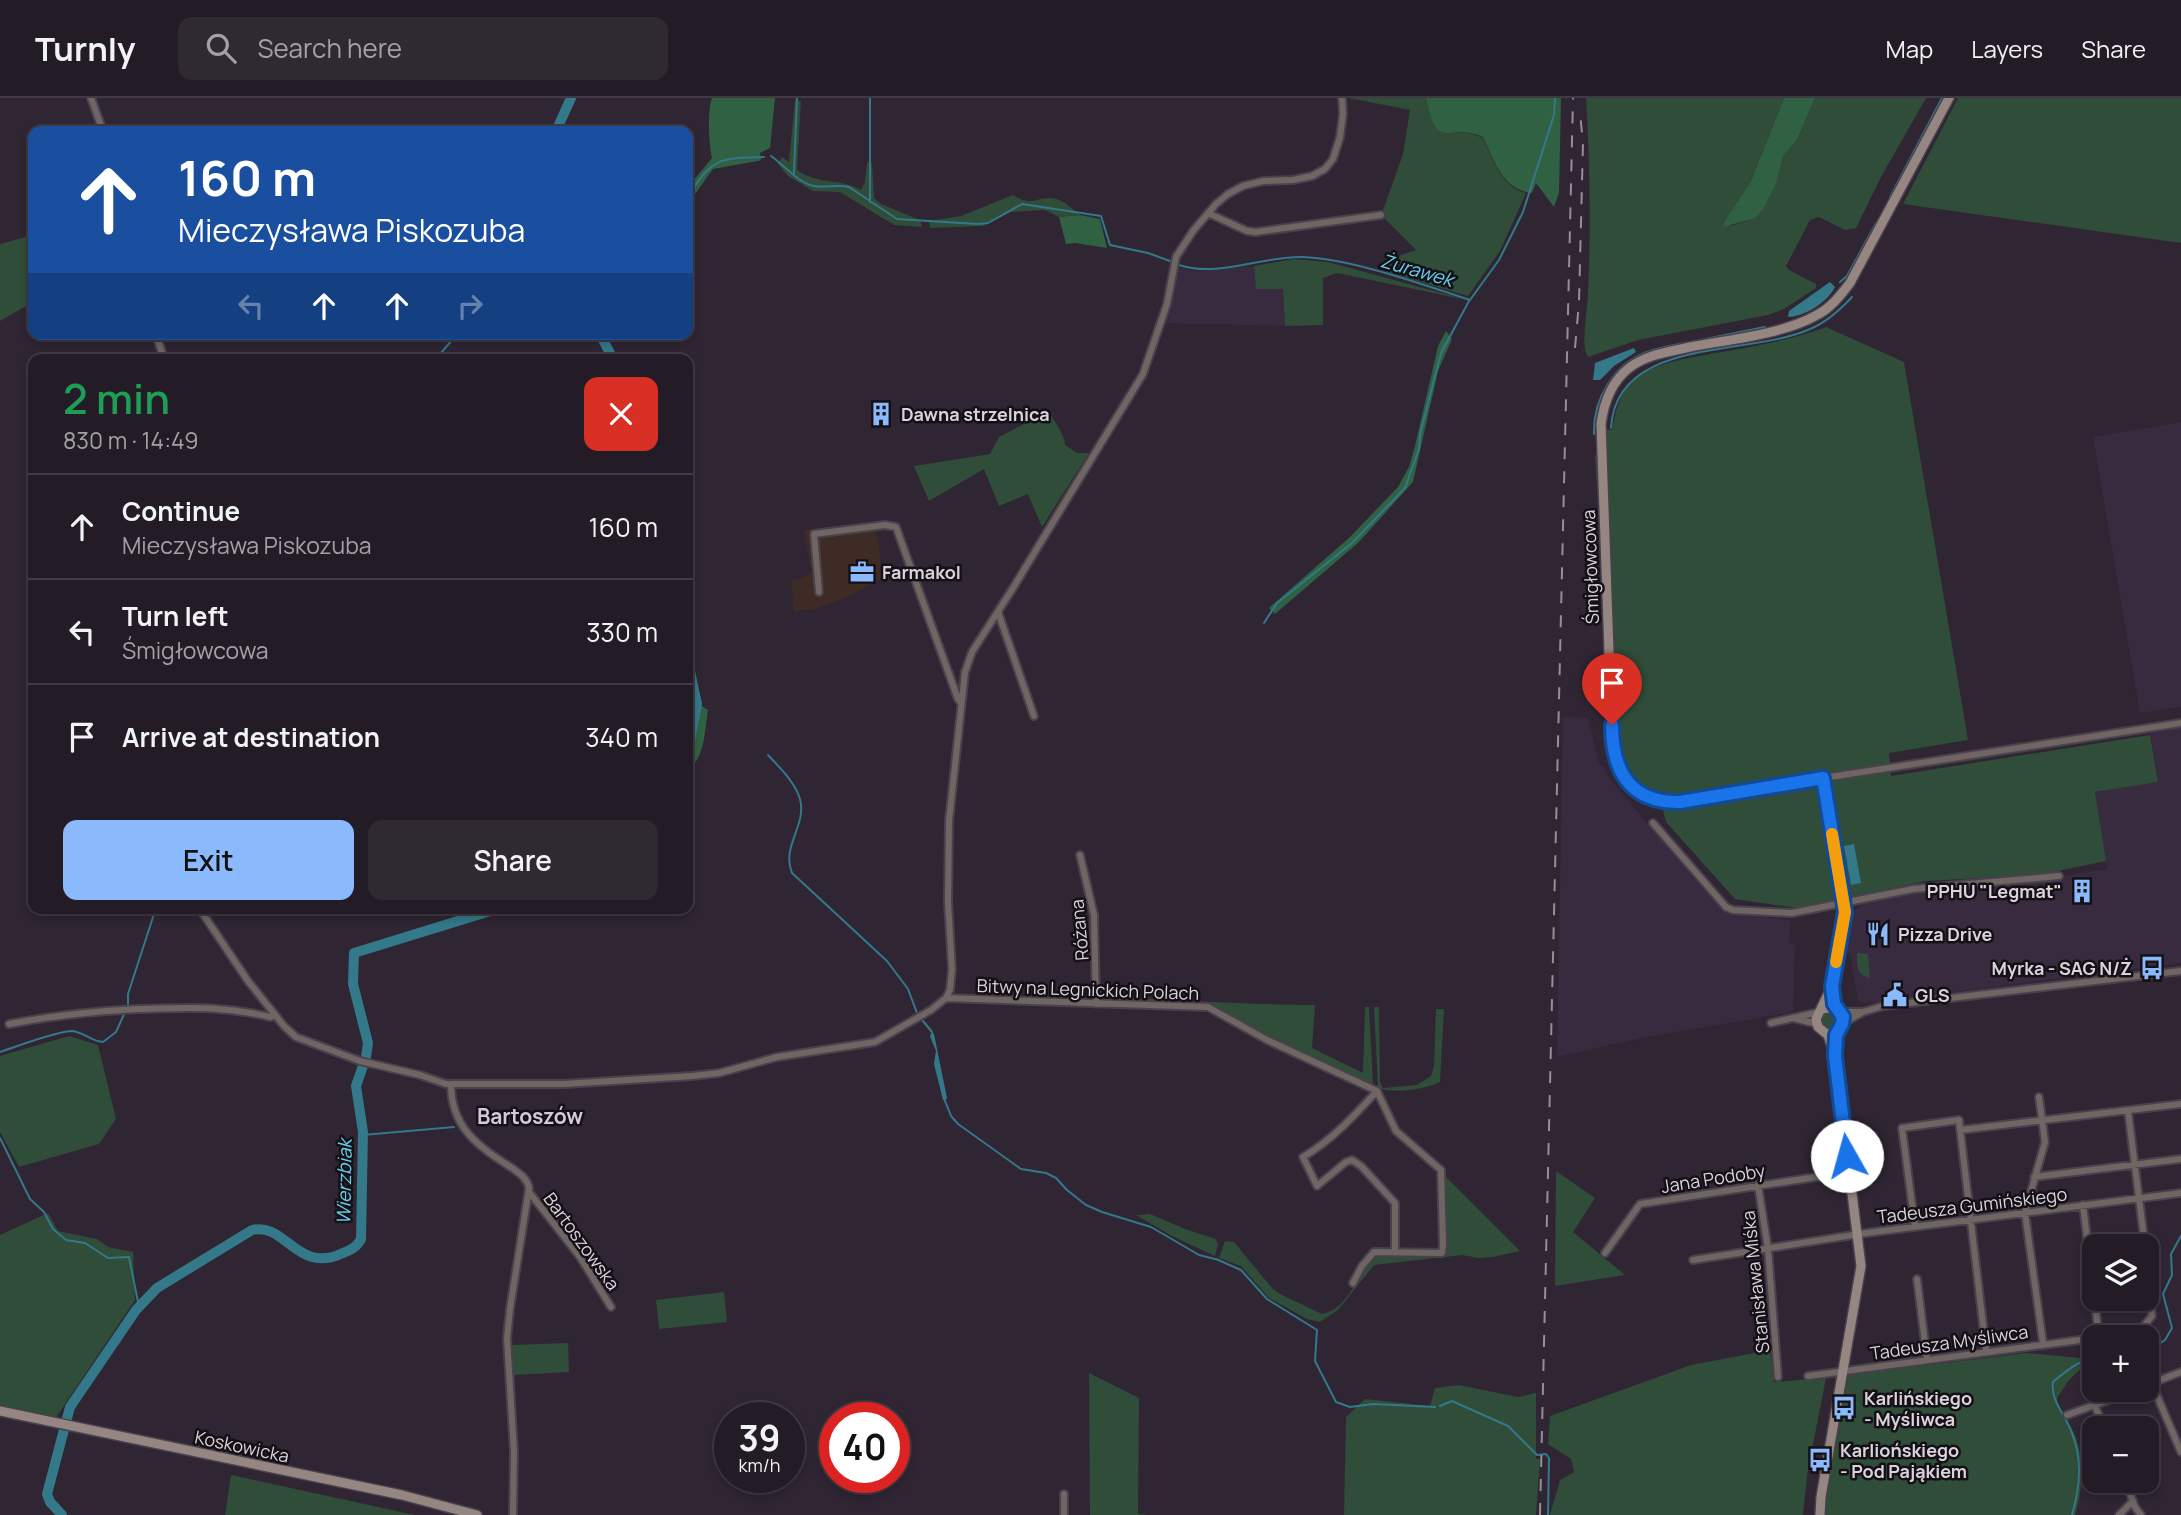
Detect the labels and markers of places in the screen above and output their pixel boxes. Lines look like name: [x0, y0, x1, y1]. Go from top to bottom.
building icon: Dawna strzelnica: [867, 400, 895, 428]
place label: Dawna strzelnica: [901, 402, 1050, 426]
office icon: Farmakol: [848, 558, 876, 586]
place label: Farmakol: [882, 560, 961, 584]
pin: [1582, 653, 1642, 725]
building icon: PPHU "Legmat": [2068, 877, 2096, 905]
place label: PPHU "Legmat": [1927, 879, 2062, 903]
restaurant icon: Pizza Drive: [1864, 920, 1892, 948]
place label: Pizza Drive: [1898, 922, 1993, 946]
bus stop icon: Myrka - SAG N/Ż: [2138, 954, 2166, 982]
place label: Myrka - SAG N/Ż: [1992, 956, 2132, 980]
public building icon: GLS: [1881, 981, 1909, 1009]
place label: GLS: [1915, 983, 1950, 1007]
place label: Karlińskiego - Myśliwca: [1864, 1386, 1972, 1431]
bus stop icon: Karlińskiego - Myśliwca: [1830, 1394, 1858, 1422]
place label: Karliońskiego - Pod Pająkiem: [1840, 1438, 1967, 1483]
bus stop icon: Karliońskiego - Pod Pająkiem: [1806, 1446, 1834, 1474]

